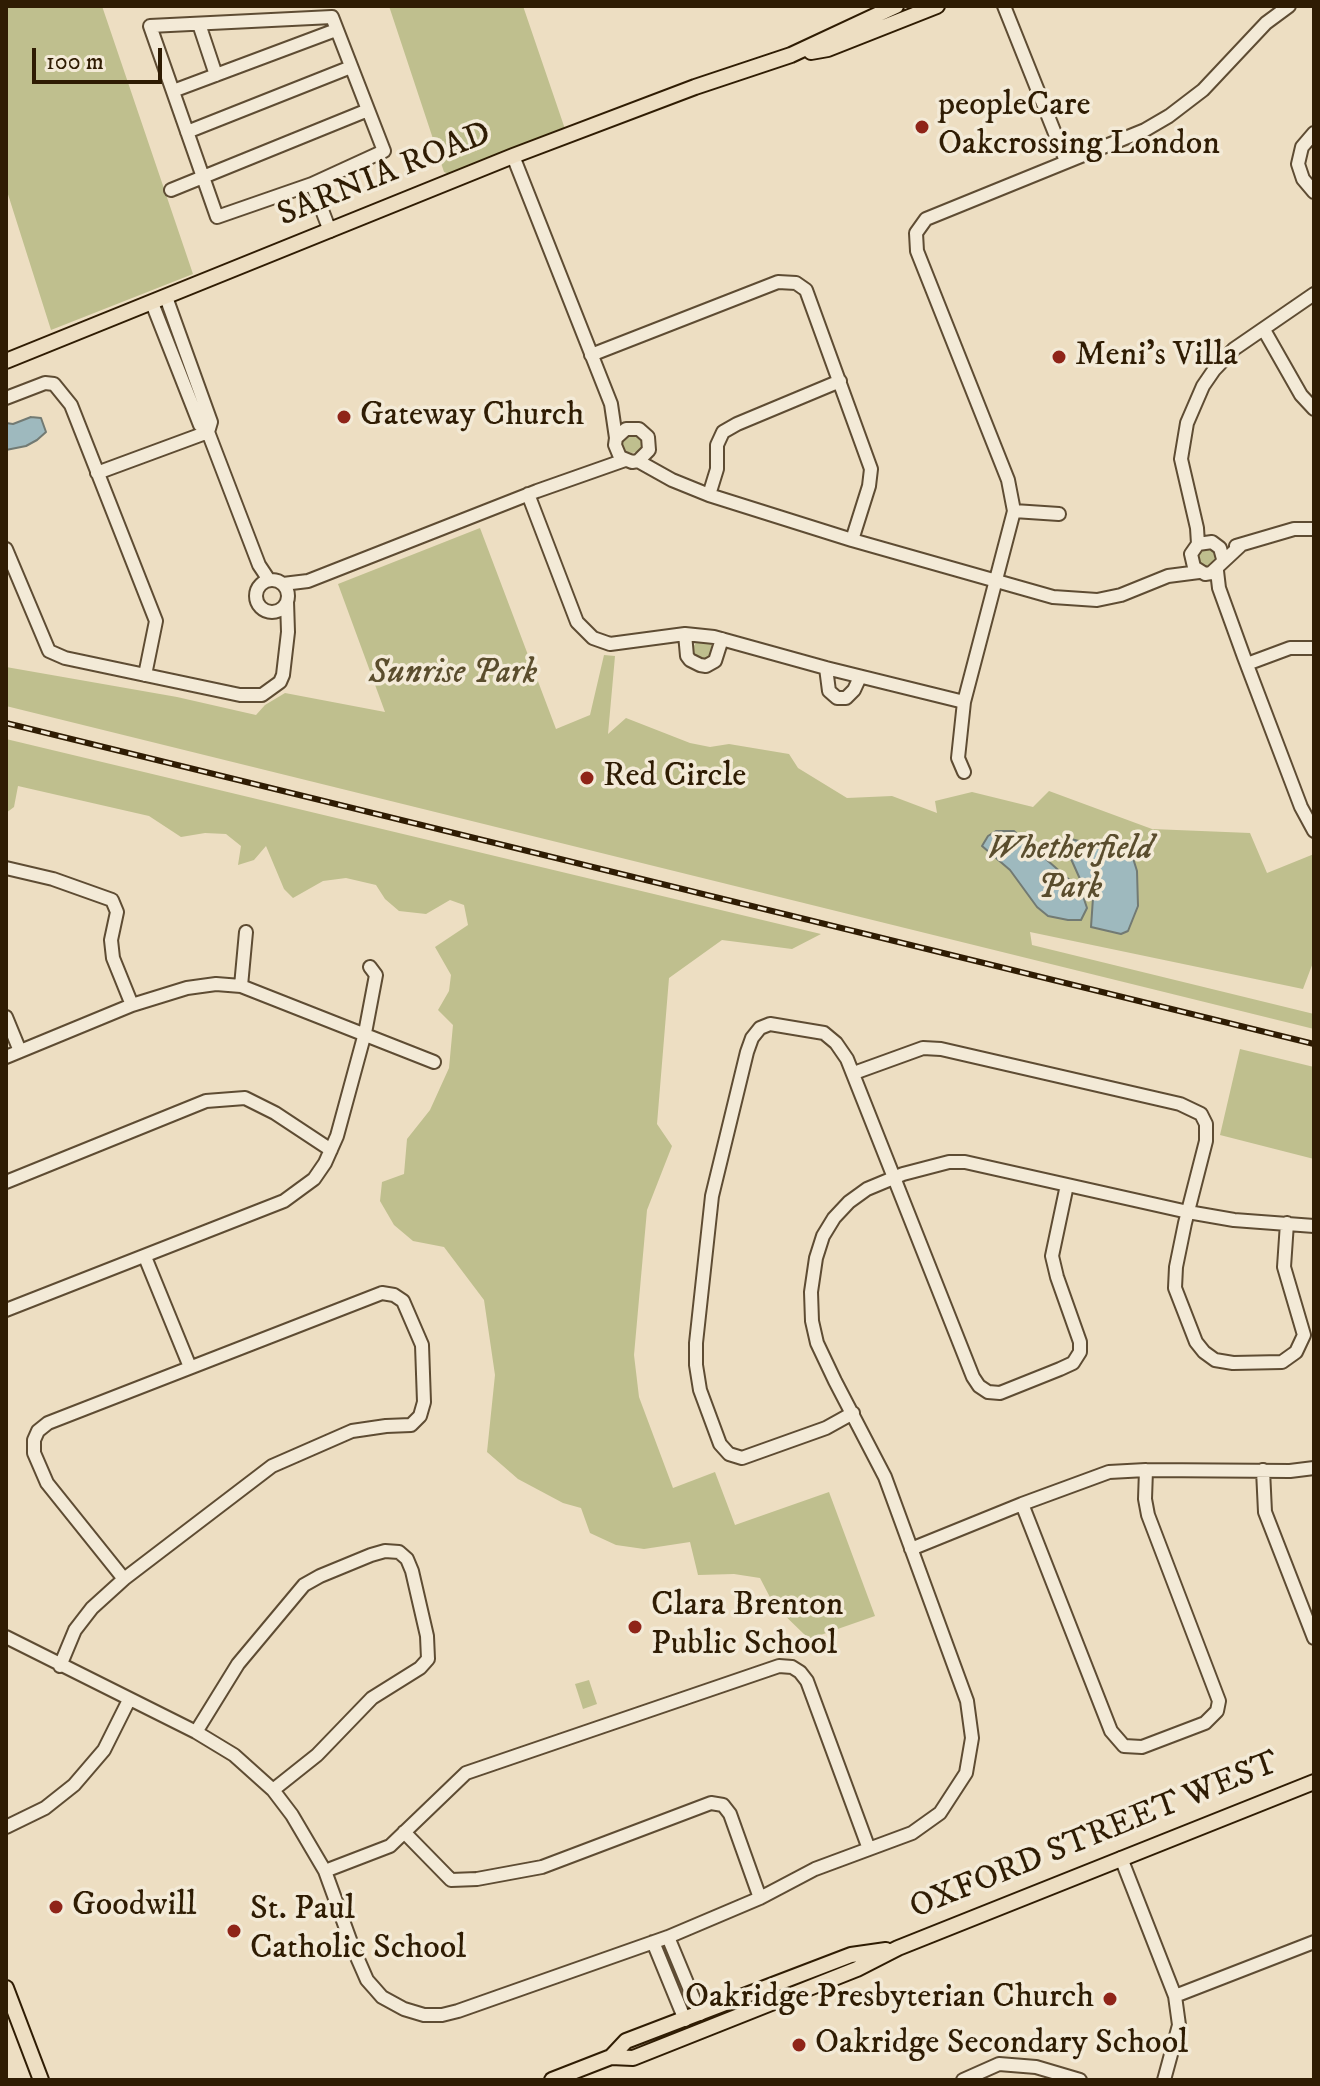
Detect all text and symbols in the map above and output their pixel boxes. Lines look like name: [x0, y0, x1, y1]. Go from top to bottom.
scale bar: [36, 32, 166, 82]
text: 100 m: [46, 47, 104, 77]
place label: peopleCare Oakcrossing London: [938, 87, 1220, 166]
street label: SARNIA ROAD: [273, 115, 497, 237]
marker: peopleCare Oakcrossing London: [913, 118, 931, 136]
place label: Meni's Villa: [1075, 337, 1238, 377]
marker: Meni's Villa: [1050, 348, 1068, 366]
place label: Gateway Church: [360, 397, 584, 437]
marker: Gateway Church: [335, 408, 353, 426]
park label: Sunrise Park: [369, 655, 537, 695]
place label: Red Circle: [603, 758, 746, 798]
marker: Red Circle: [578, 769, 596, 787]
park label: Whetherfield Park: [987, 831, 1153, 910]
place label: Clara Brenton Public School: [651, 1587, 843, 1666]
marker: Clara Brenton Public School: [626, 1618, 644, 1636]
street label: OXFORD STREET WEST: [905, 1744, 1285, 1930]
place label: Goodwill: [72, 1887, 197, 1927]
place label: St. Paul Catholic School: [250, 1891, 466, 1970]
marker: Goodwill: [47, 1898, 65, 1916]
marker: St. Paul Catholic School: [225, 1922, 243, 1940]
place label: Oakridge Presbyterian Church: [685, 1979, 1094, 2019]
marker: Oakridge Presbyterian Church: [1101, 1990, 1119, 2008]
place label: Oakridge Secondary School: [815, 2025, 1188, 2065]
marker: Oakridge Secondary School: [790, 2036, 808, 2054]

